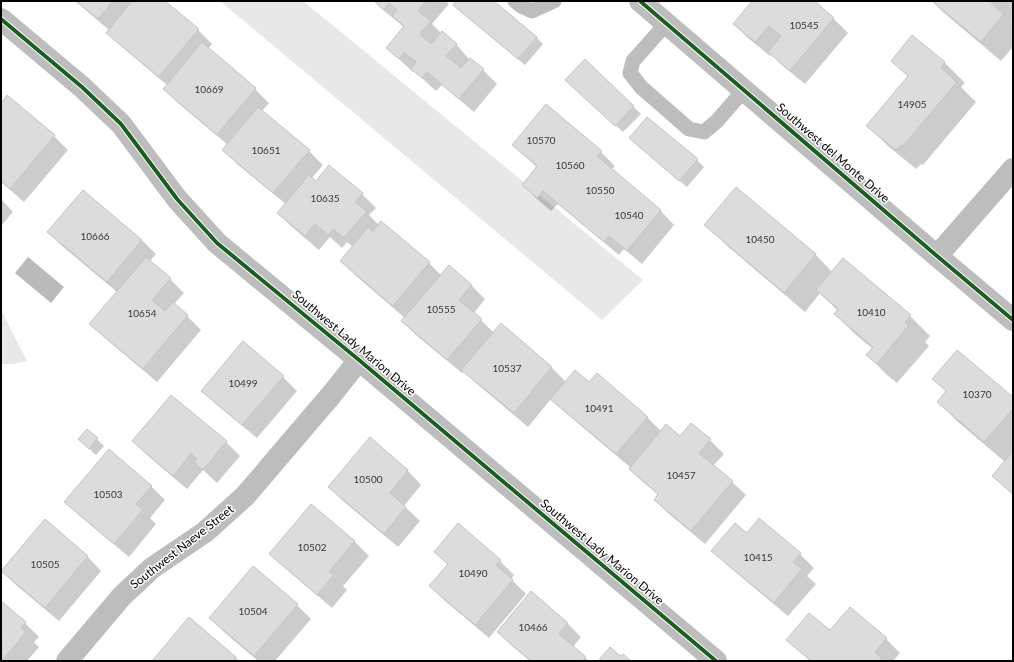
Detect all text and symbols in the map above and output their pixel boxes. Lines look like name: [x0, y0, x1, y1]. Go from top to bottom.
house number: 10545: [789, 19, 819, 31]
house number: 10669: [194, 83, 224, 95]
house number: 14905: [897, 98, 927, 110]
street label: Southwest del Monte Drive: [774, 99, 893, 206]
house number: 10570: [526, 134, 556, 146]
house number: 10651: [251, 144, 281, 156]
house number: 10560: [555, 159, 585, 171]
house number: 10550: [585, 184, 615, 196]
house number: 10635: [310, 192, 340, 204]
house number: 10540: [614, 209, 644, 221]
house number: 10666: [80, 230, 110, 242]
house number: 10450: [745, 233, 775, 245]
street label: Southwest Lady Marion Drive: [290, 287, 419, 399]
house number: 10555: [426, 303, 456, 315]
house number: 10410: [856, 306, 886, 318]
house number: 10654: [127, 307, 157, 319]
house number: 10537: [492, 362, 522, 374]
house number: 10499: [228, 377, 258, 389]
house number: 10370: [962, 388, 992, 400]
house number: 10491: [584, 402, 614, 414]
house number: 10457: [666, 469, 696, 481]
house number: 10500: [353, 473, 383, 485]
house number: 10503: [93, 488, 123, 500]
street label: Southwest Lady Marion Drive: [538, 496, 667, 608]
street label: Southwest Naeve Street: [127, 501, 237, 592]
house number: 10502: [297, 541, 327, 553]
house number: 10415: [743, 551, 773, 563]
house number: 10505: [30, 558, 60, 570]
house number: 10490: [458, 567, 488, 579]
house number: 10504: [238, 605, 268, 617]
house number: 10466: [518, 621, 548, 633]

